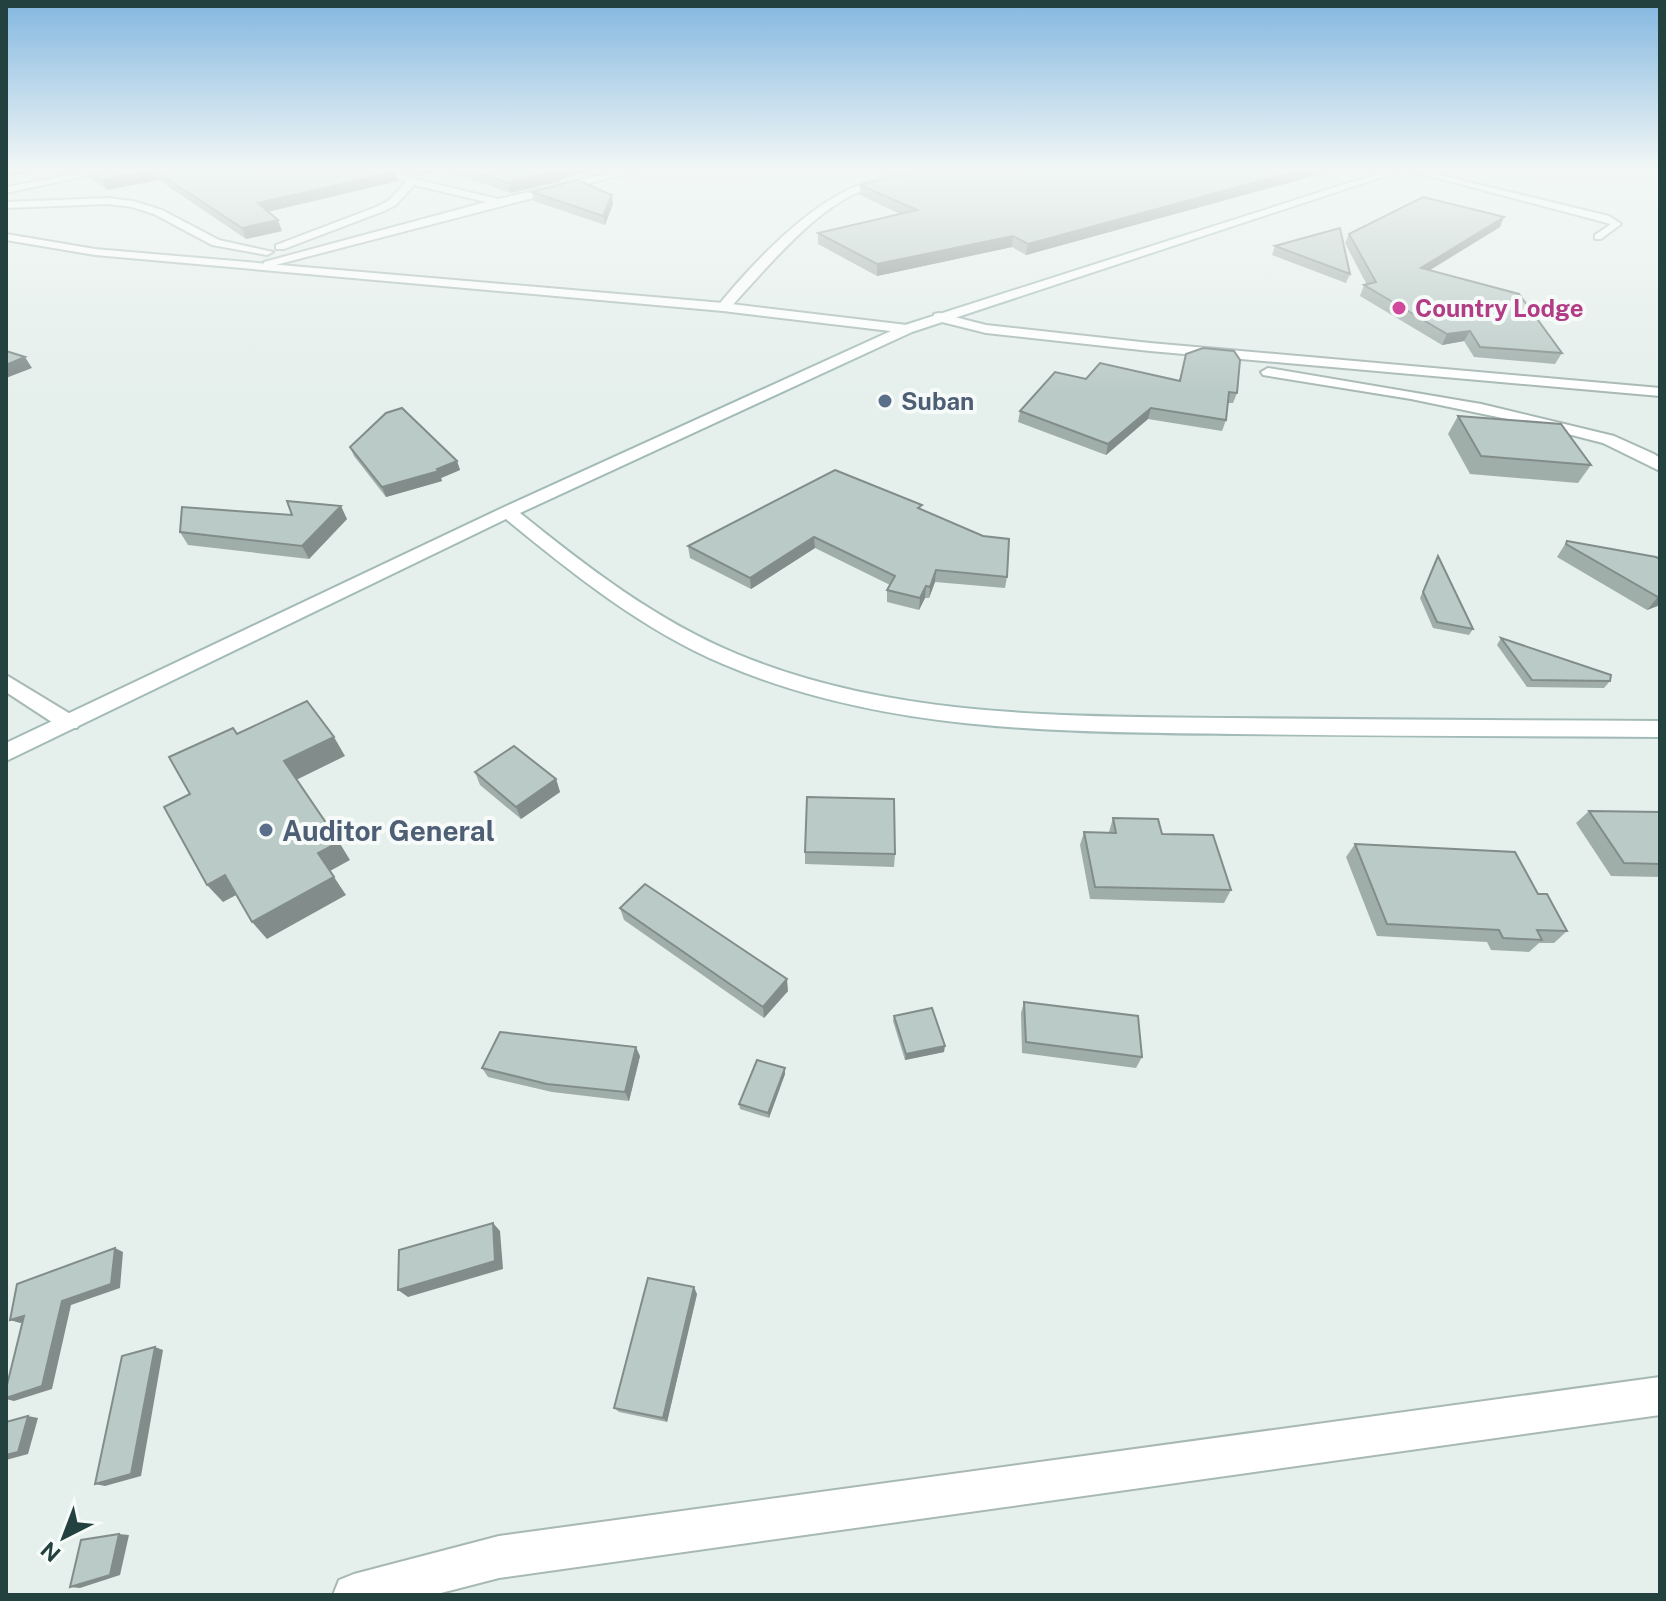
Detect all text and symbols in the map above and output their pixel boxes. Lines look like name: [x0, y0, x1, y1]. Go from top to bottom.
place label: Country Lodge: [1415, 294, 1584, 322]
marker: Country Lodge: [1390, 299, 1408, 317]
place label: Suban: [901, 387, 974, 415]
marker: Suban: [876, 392, 894, 410]
place label: Auditor General: [282, 814, 495, 847]
marker: Auditor General: [257, 821, 275, 839]
north arrow: [24, 1497, 104, 1577]
text: N: [36, 1536, 66, 1567]

